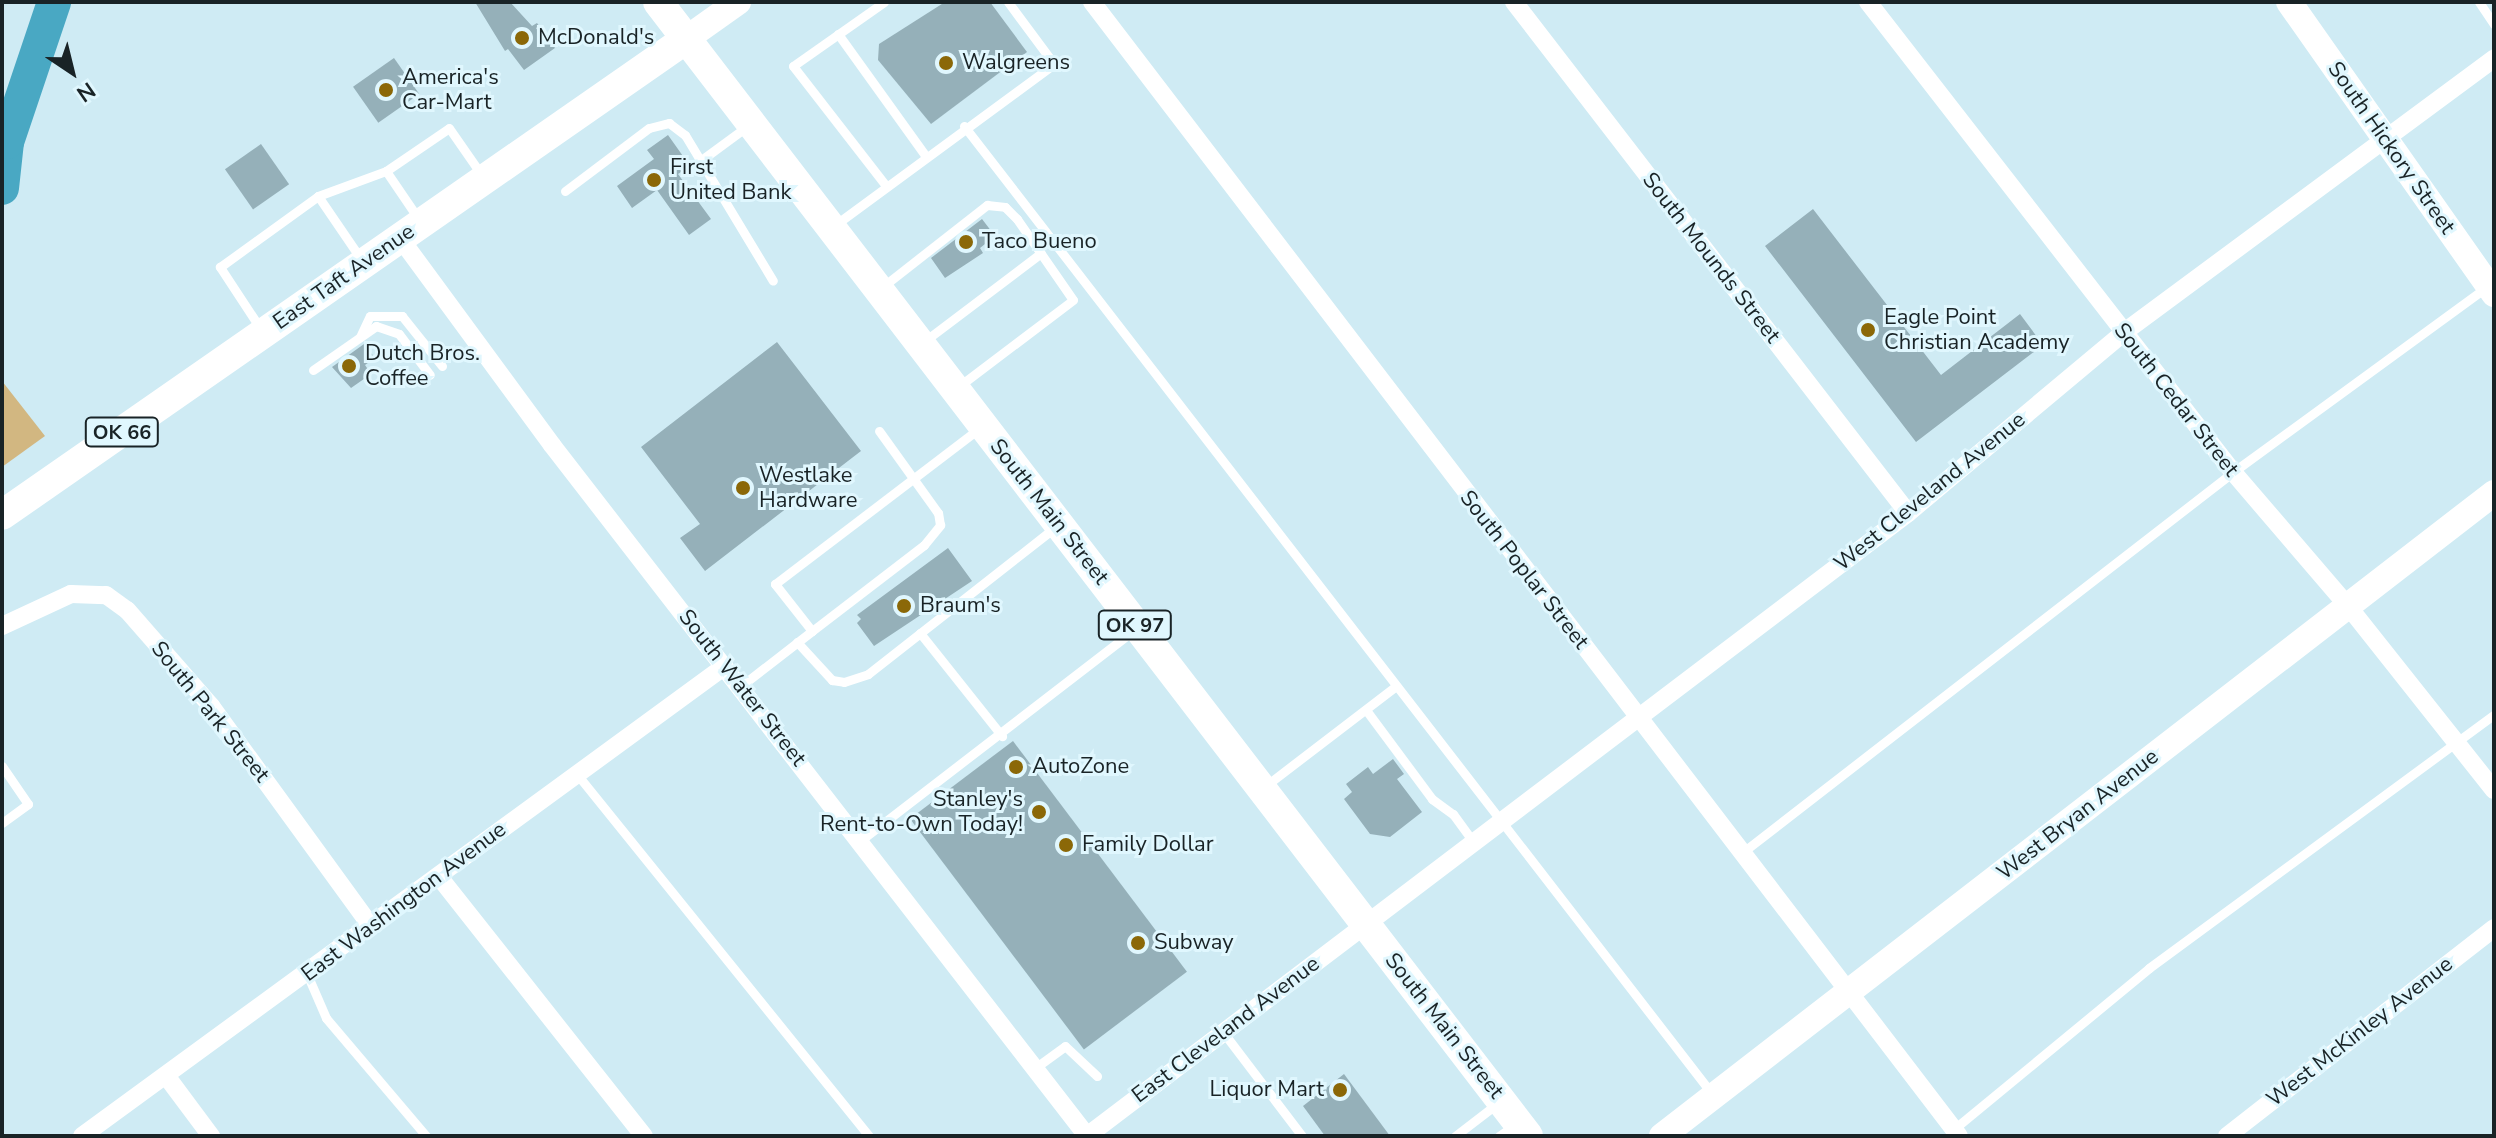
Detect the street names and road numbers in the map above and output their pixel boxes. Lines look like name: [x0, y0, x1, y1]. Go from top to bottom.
street label: South Hickory Street: [2322, 57, 2460, 239]
street label: South Mounds Street: [1636, 168, 1786, 348]
street label: East Taft Avenue: [268, 218, 420, 336]
street label: South Cedar Street: [2108, 318, 2244, 482]
street label: West Cleveland Avenue: [1829, 407, 2031, 577]
road number: OK 66: [84, 416, 160, 448]
street label: South Main Street: [984, 434, 1114, 590]
street label: South Poplar Street: [1454, 485, 1594, 655]
street label: South Water Street: [673, 604, 811, 772]
road number: OK 97: [1097, 609, 1173, 641]
street label: South Park Street: [145, 636, 275, 788]
street label: West Bryan Avenue: [1992, 744, 2164, 886]
street label: East Washington Avenue: [297, 816, 511, 988]
street label: South Main Street: [1379, 948, 1509, 1104]
street label: East Cleveland Avenue: [1127, 951, 1325, 1109]
street label: West McKinley Avenue: [2262, 951, 2458, 1113]

